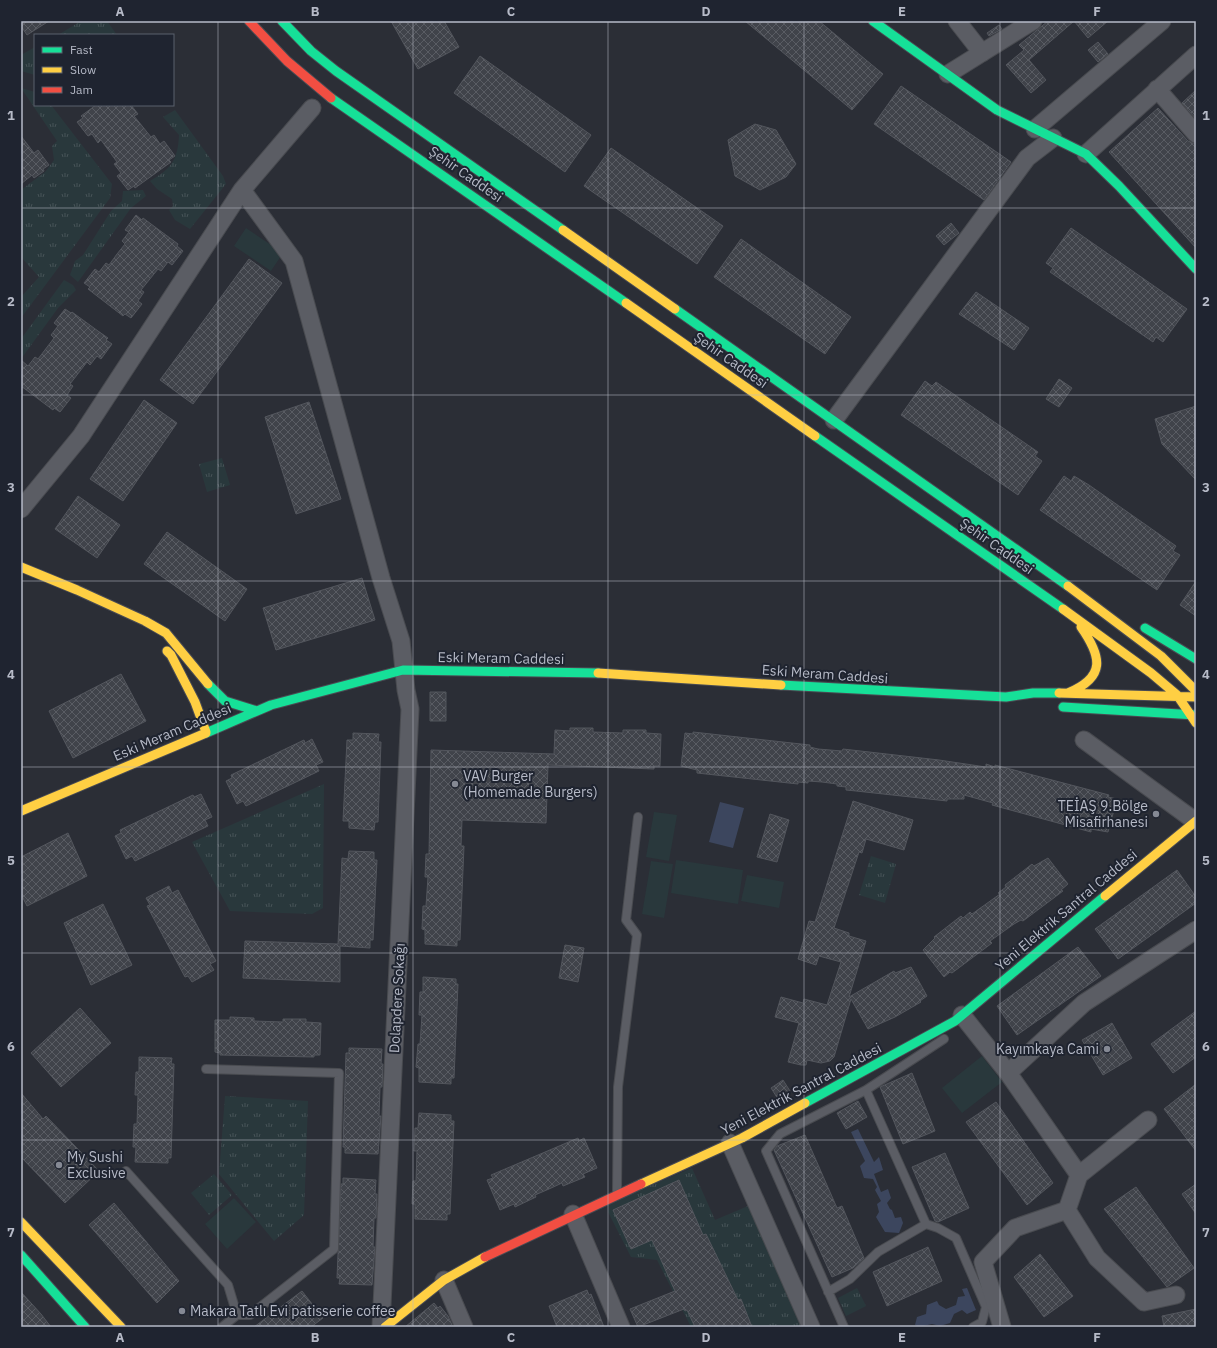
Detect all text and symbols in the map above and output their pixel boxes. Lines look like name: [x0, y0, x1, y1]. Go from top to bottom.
text: A: [116, 3, 125, 20]
text: B: [311, 3, 320, 20]
text: C: [507, 3, 516, 20]
text: D: [701, 3, 711, 20]
text: E: [898, 3, 906, 20]
text: F: [1093, 3, 1101, 20]
legend: [34, 34, 174, 106]
text: Fast: [70, 42, 93, 57]
text: Slow: [70, 62, 96, 77]
text: Jam: [70, 82, 93, 97]
text: 1: [7, 107, 15, 124]
text: 1: [1202, 107, 1210, 124]
street label: Şehir Caddesi: [426, 142, 506, 206]
text: 2: [7, 293, 15, 310]
text: 2: [1202, 293, 1210, 310]
street label: Şehir Caddesi: [691, 328, 771, 392]
text: 3: [7, 479, 15, 496]
text: 3: [1202, 479, 1210, 496]
street label: Şehir Caddesi: [957, 514, 1037, 578]
street label: Eski Meram Caddesi: [437, 648, 565, 668]
street label: Eski Meram Caddesi: [761, 661, 889, 687]
text: 4: [7, 666, 15, 683]
text: 4: [1202, 666, 1210, 683]
street label: Eski Meram Caddesi: [110, 699, 234, 765]
place label: VAV Burger (Homemade Burgers): [463, 767, 598, 801]
marker: VAV Burger (Homemade Burgers): [450, 779, 460, 789]
place label: TEİAŞ 9.Bölge Misafirhanesi: [1058, 797, 1148, 831]
marker: TEİAŞ 9.Bölge Misafirhanesi: [1151, 809, 1161, 819]
street label: Yeni Elektrik Santral Caddesi: [991, 845, 1141, 975]
text: 5: [7, 852, 15, 869]
text: 5: [1202, 852, 1210, 869]
street label: Dolapdere Sokağı: [385, 943, 409, 1053]
text: 6: [7, 1038, 15, 1055]
text: 6: [1202, 1038, 1210, 1055]
street label: Yeni Elektrik Santral Caddesi: [717, 1039, 885, 1139]
place label: Kayımkaya Cami: [996, 1040, 1099, 1058]
marker: Kayımkaya Cami: [1102, 1044, 1112, 1054]
place label: My Sushi Exclusive: [67, 1148, 126, 1182]
marker: My Sushi Exclusive: [54, 1160, 64, 1170]
text: 7: [7, 1224, 15, 1241]
text: 7: [1202, 1224, 1210, 1241]
place label: Makara Tatlı Evi patisserie coffee: [190, 1302, 396, 1320]
marker: Makara Tatlı Evi patisserie coffee: [177, 1306, 187, 1316]
text: A: [116, 1329, 125, 1346]
text: B: [311, 1329, 320, 1346]
text: C: [507, 1329, 516, 1346]
text: D: [701, 1329, 711, 1346]
text: E: [898, 1329, 906, 1346]
text: F: [1093, 1329, 1101, 1346]

